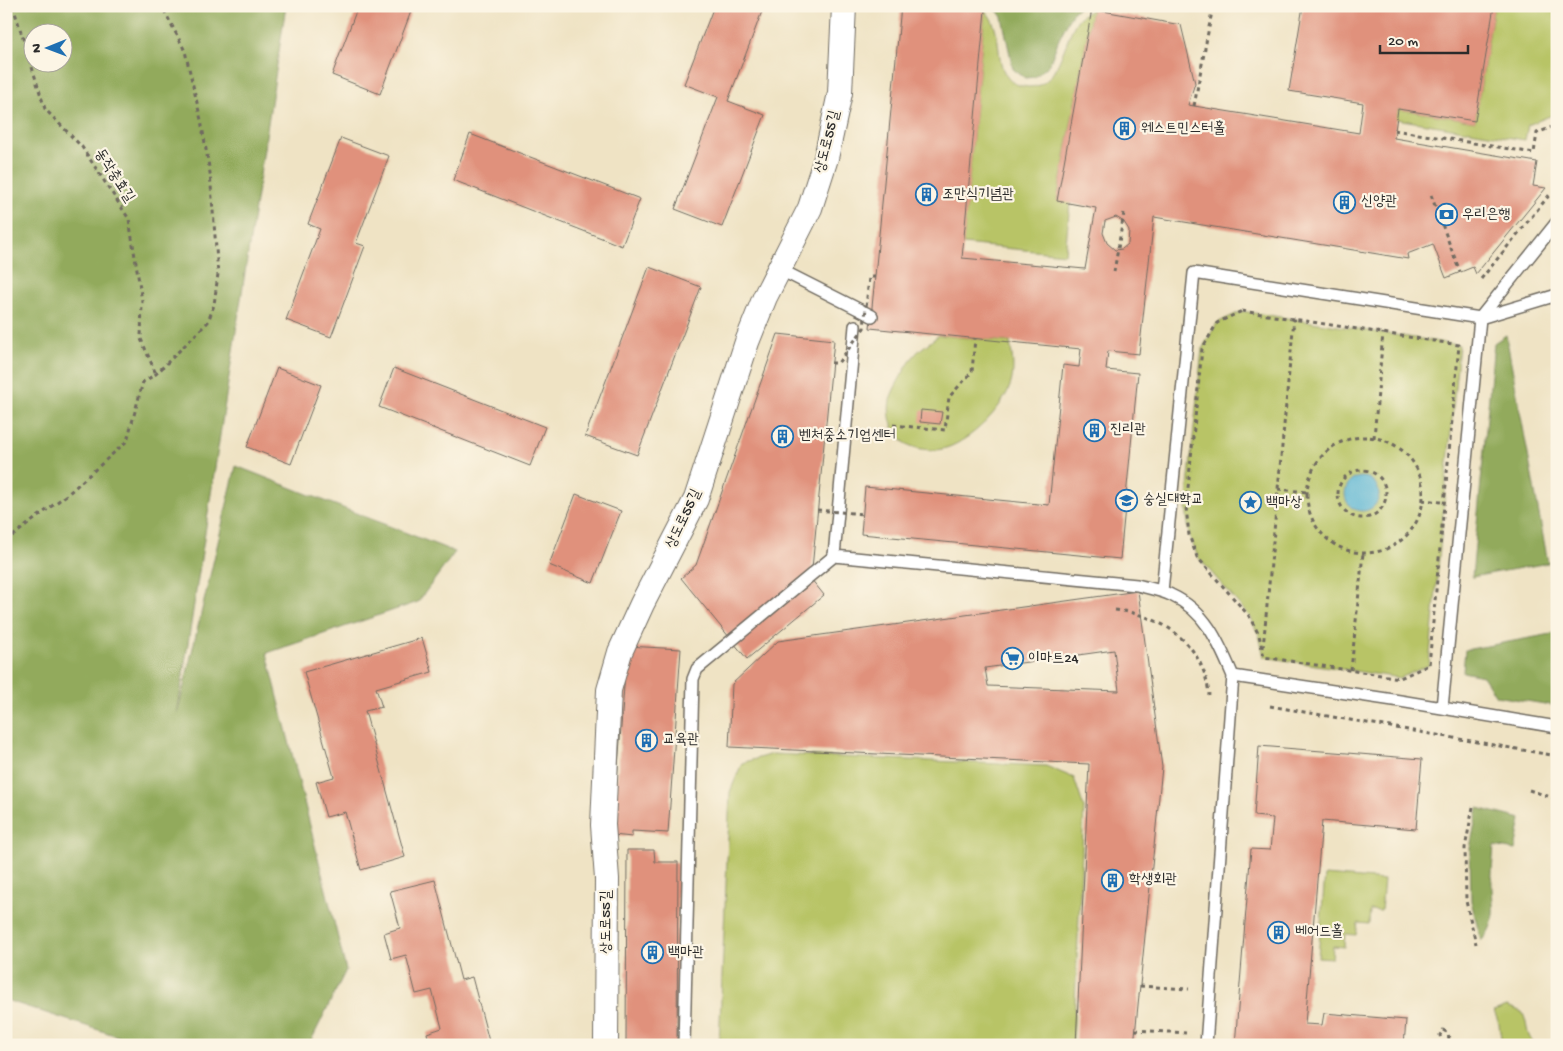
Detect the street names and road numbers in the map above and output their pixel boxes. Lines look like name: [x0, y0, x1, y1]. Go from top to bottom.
street label: 상도로55길: [812, 109, 844, 175]
street label: 동작충효길: [90, 146, 138, 206]
street label: 상도로55길: [662, 486, 706, 552]
street label: 상도로55길: [598, 890, 616, 954]

